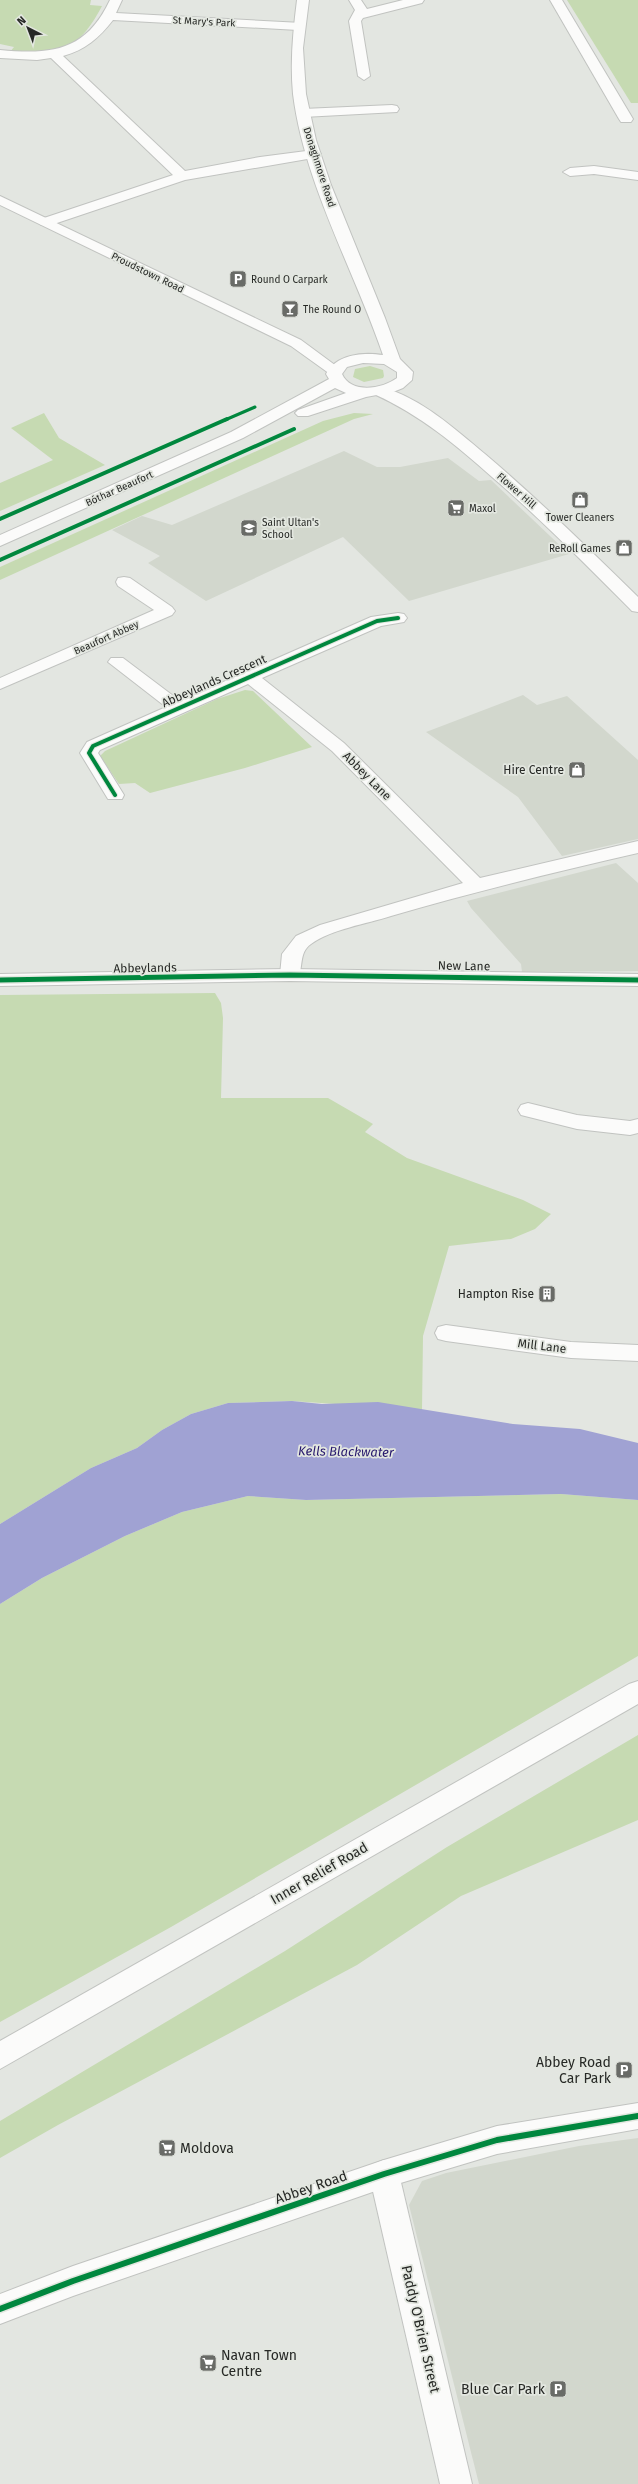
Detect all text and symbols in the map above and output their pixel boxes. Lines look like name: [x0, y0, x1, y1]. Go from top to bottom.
north arrow: [8, 8, 48, 48]
text: N: [15, 14, 29, 28]
street label: St Mary's Park: [172, 14, 236, 30]
street label: Donaghmore Road: [300, 126, 338, 209]
street label: Proudstown Road: [109, 250, 186, 296]
parking icon: Round O Carpark: [228, 269, 248, 289]
place label: Round O Carpark: [251, 274, 329, 286]
bar icon: The Round O: [280, 299, 300, 319]
place label: The Round O: [303, 304, 361, 316]
street label: Bóthar Beaufort: [84, 469, 155, 509]
street label: Flower Hill: [494, 470, 538, 511]
shop icon: Tower Cleaners: [570, 490, 590, 510]
supermarket icon: Maxol: [446, 498, 466, 518]
place label: Maxol: [469, 503, 496, 515]
place label: Tower Cleaners: [546, 512, 615, 524]
place label: Saint Ultan's School: [262, 517, 319, 541]
school or university icon: Saint Ultan's School: [239, 518, 259, 538]
shop icon: ReRoll Games: [614, 538, 634, 558]
place label: ReRoll Games: [549, 543, 611, 555]
street label: Beaufort Abbey: [72, 618, 141, 658]
street label: Abbeylands Crescent: [160, 651, 269, 710]
street label: Abbey Lane: [340, 749, 394, 803]
shop icon: Hire Centre: [567, 760, 587, 780]
place label: Hire Centre: [503, 763, 564, 777]
street label: New Lane: [438, 959, 490, 973]
street label: Abbeylands: [113, 960, 177, 976]
building icon: Hampton Rise: [537, 1284, 557, 1304]
place label: Hampton Rise: [458, 1287, 534, 1301]
street label: Mill Lane: [517, 1336, 567, 1356]
water label: Kells Blackwater: [298, 1443, 395, 1460]
street label: Inner Relief Road: [268, 1839, 371, 1908]
place label: Abbey Road Car Park: [536, 2054, 612, 2087]
parking icon: Abbey Road Car Park: [614, 2060, 634, 2080]
supermarket icon: Moldova: [157, 2138, 177, 2158]
place label: Moldova: [180, 2140, 234, 2157]
street label: Abbey Road: [273, 2167, 349, 2208]
street label: Paddy O'Brien Street: [398, 2264, 444, 2396]
place label: Navan Town Centre: [221, 2347, 297, 2380]
supermarket icon: Navan Town Centre: [198, 2353, 218, 2373]
parking icon: Blue Car Park: [548, 2379, 568, 2399]
place label: Blue Car Park: [461, 2381, 546, 2398]

